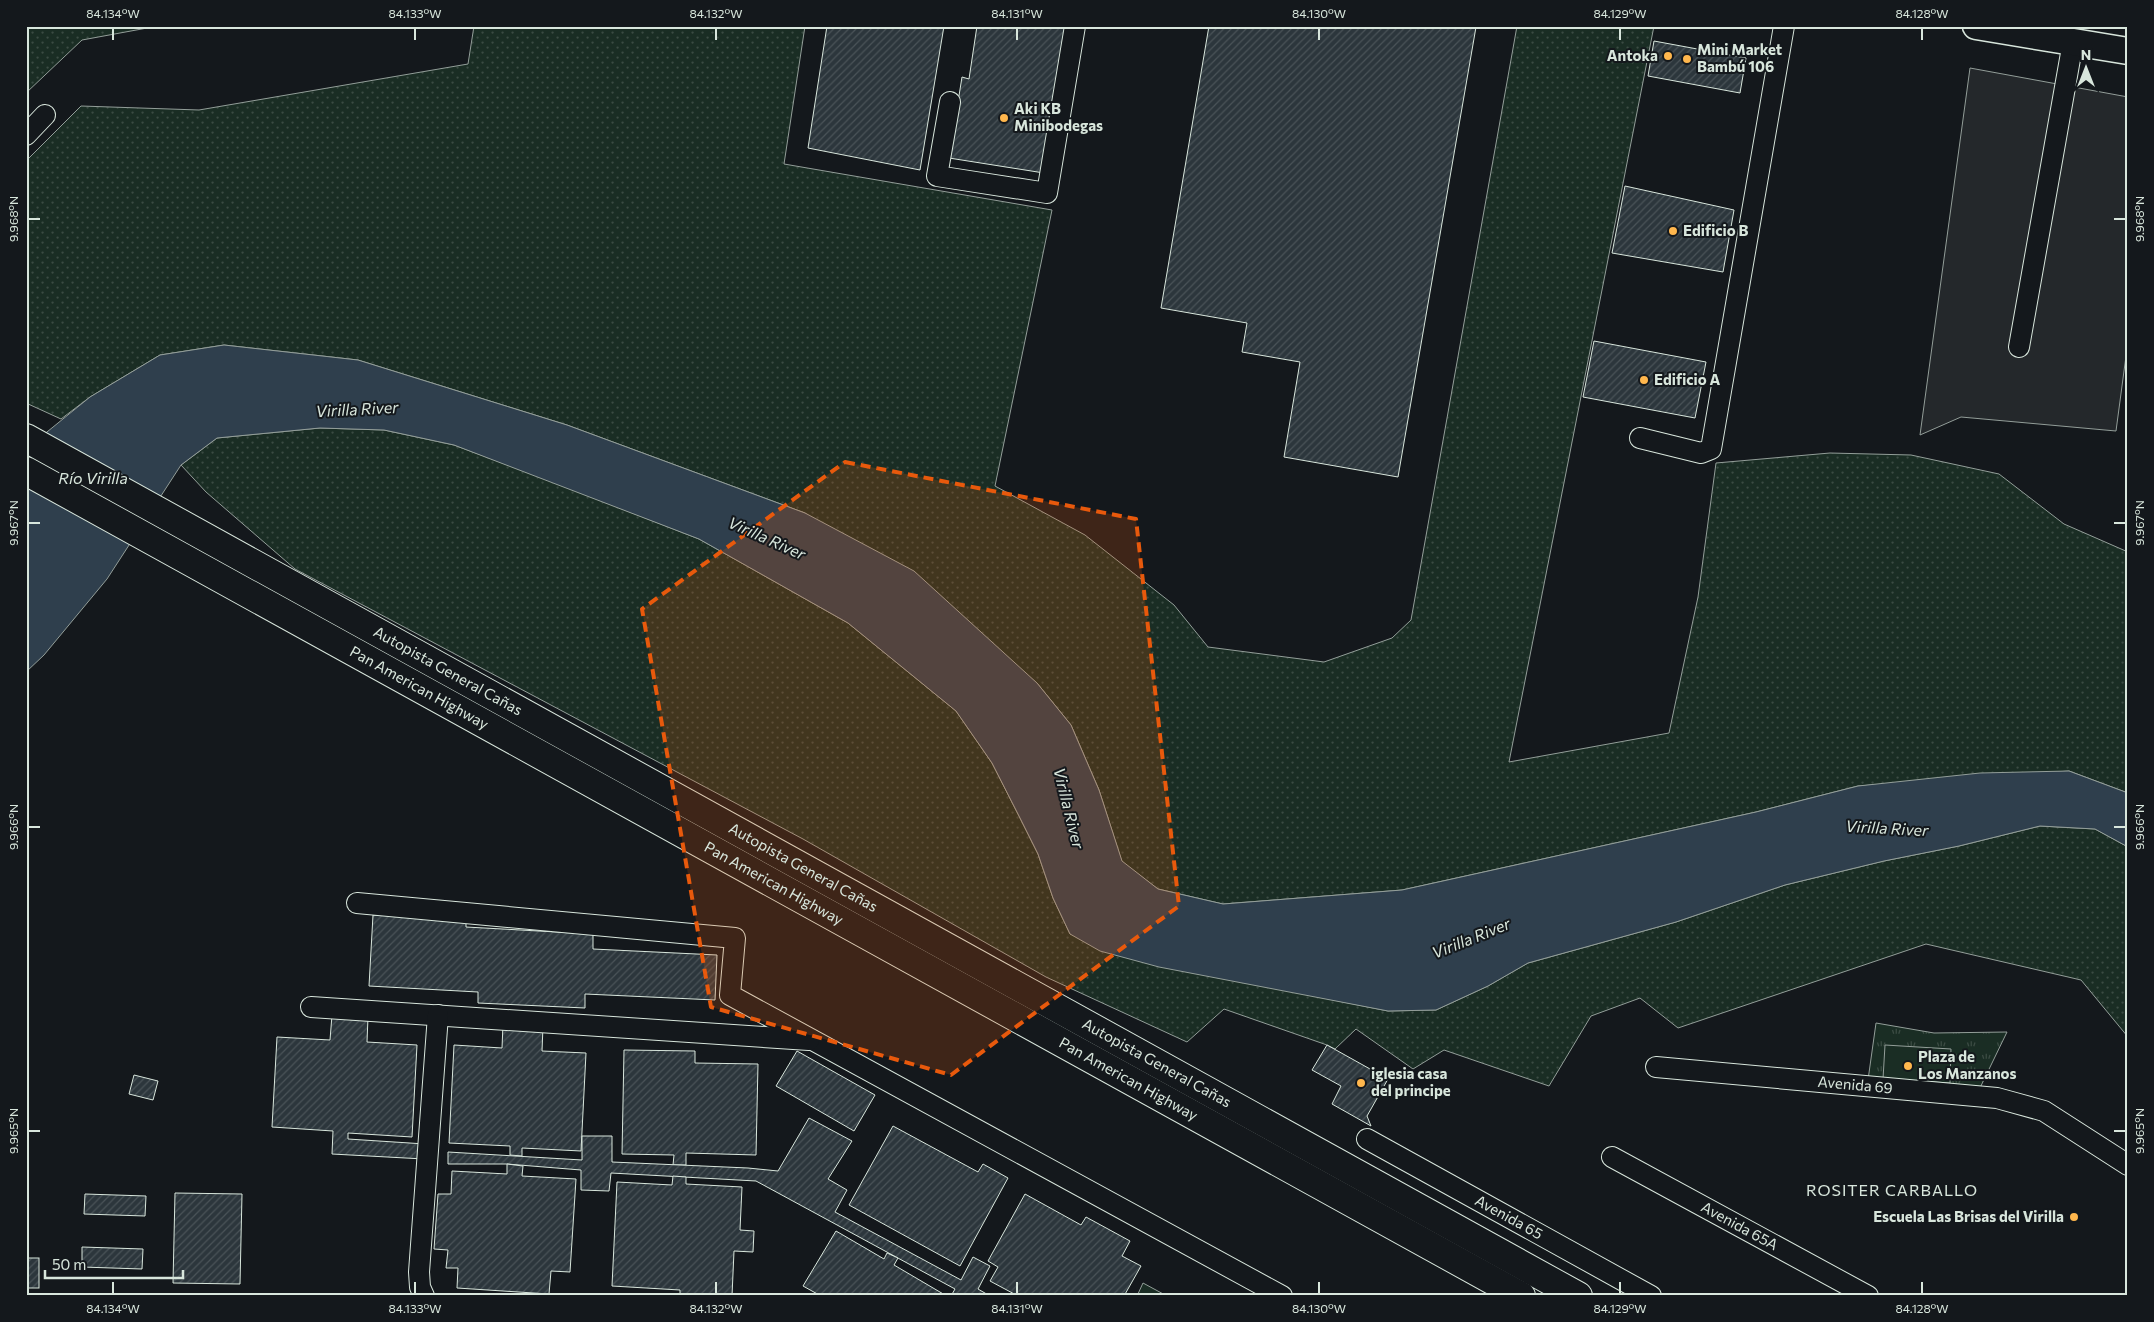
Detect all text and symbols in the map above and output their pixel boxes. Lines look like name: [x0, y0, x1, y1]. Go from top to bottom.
text: 84.134°W: [86, 6, 140, 20]
text: 84.133°W: [389, 6, 441, 20]
text: 84.132°W: [690, 6, 742, 20]
text: 84.131°W: [991, 6, 1043, 20]
text: 84.130°W: [1292, 6, 1346, 20]
text: 84.129°W: [1593, 6, 1647, 20]
text: 84.128°W: [1895, 6, 1949, 20]
place label: Mini Market Bambú 106: [1697, 40, 1782, 75]
north arrow: [2062, 42, 2112, 92]
place label: Antoka: [1607, 46, 1658, 64]
text: N: [2081, 46, 2091, 63]
marker: Antoka: [1662, 50, 1674, 62]
marker: Mini Market Bambú 106: [1681, 53, 1693, 65]
place label: Aki KB Minibodegas: [1014, 99, 1103, 134]
marker: Aki KB Minibodegas: [998, 112, 1010, 124]
text: 9.968°N: [6, 196, 20, 242]
text: 9.968°N: [2132, 196, 2146, 242]
place label: Edificio B: [1683, 221, 1748, 239]
marker: Edificio B: [1667, 225, 1679, 237]
place label: Edificio A: [1654, 370, 1720, 388]
marker: Edificio A: [1638, 374, 1650, 386]
water label: Virilla River: [315, 397, 399, 420]
water label: Río Virilla: [58, 468, 128, 487]
text: 9.967°N: [6, 500, 20, 546]
text: 9.967°N: [2132, 500, 2146, 546]
water label: Virilla River: [725, 512, 809, 563]
street label: Autopista General Cañas: [371, 622, 526, 719]
street label: Pan American Highway: [347, 642, 492, 733]
water label: Virilla River: [1050, 765, 1089, 851]
text: 9.966°N: [6, 804, 20, 850]
text: 9.966°N: [2132, 804, 2146, 850]
water label: Virilla River: [1845, 816, 1930, 839]
street label: Autopista General Cañas: [726, 818, 881, 915]
street label: Pan American Highway: [702, 837, 847, 928]
water label: Virilla River: [1429, 913, 1513, 962]
street label: Autopista General Cañas: [1080, 1014, 1235, 1111]
street label: Pan American Highway: [1056, 1033, 1202, 1124]
place label: Plaza de Los Manzanos: [1918, 1047, 2016, 1082]
marker: Plaza de Los Manzanos: [1902, 1060, 1914, 1072]
place label: iglesia casa del principe: [1371, 1064, 1451, 1099]
street label: Avenida 69: [1817, 1072, 1893, 1096]
marker: iglesia casa del principe: [1355, 1077, 1367, 1089]
text: 9.965°N: [6, 1108, 20, 1154]
text: 9.965°N: [2132, 1108, 2146, 1154]
district label: ROSITER CARBALLO: [1806, 1180, 1978, 1199]
street label: Avenida 65: [1472, 1191, 1546, 1242]
street label: Avenida 65A: [1698, 1197, 1781, 1253]
place label: Escuela Las Brisas del Virilla: [1873, 1207, 2064, 1225]
marker: Escuela Las Brisas del Virilla: [2068, 1211, 2080, 1223]
scale bar: [45, 1247, 182, 1279]
text: 50 m: [52, 1255, 86, 1273]
text: 84.134°W: [86, 1301, 140, 1315]
text: 84.133°W: [389, 1301, 441, 1315]
text: 84.132°W: [690, 1301, 742, 1315]
text: 84.131°W: [991, 1301, 1043, 1315]
text: 84.130°W: [1292, 1301, 1346, 1315]
text: 84.129°W: [1593, 1301, 1647, 1315]
text: 84.128°W: [1895, 1301, 1949, 1315]

